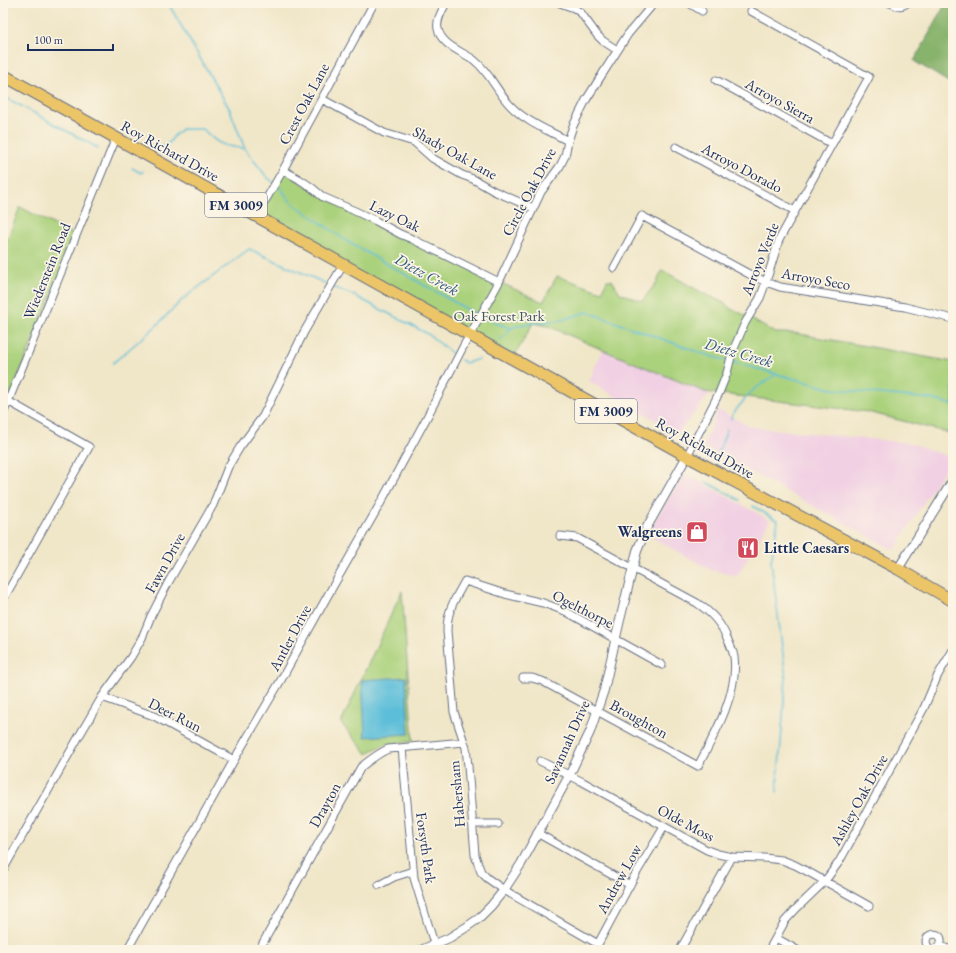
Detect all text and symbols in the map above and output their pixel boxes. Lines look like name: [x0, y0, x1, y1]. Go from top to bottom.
scale bar: [28, 26, 113, 52]
text: 100 m: [34, 32, 64, 48]
street label: Crest Oak Lane: [274, 59, 333, 148]
street label: Arroyo Sierra: [741, 73, 818, 127]
street label: Roy Richard Drive: [118, 116, 223, 185]
street label: Shady Oak Lane: [410, 122, 501, 184]
street label: Arroyo Dorado: [698, 138, 786, 197]
street label: Circle Oak Drive: [497, 144, 560, 239]
road number: FM 3009: [205, 193, 267, 217]
street label: Lazy Oak: [367, 195, 425, 236]
street label: Wiederstein Road: [18, 219, 75, 322]
street label: Arroyo Verde: [736, 219, 783, 299]
water label: Dietz Creek: [390, 248, 463, 301]
street label: Arroyo Seco: [779, 263, 852, 294]
park label: Oak Forest Park: [453, 306, 546, 325]
water label: Dietz Creek: [701, 332, 776, 372]
road number: FM 3009: [575, 399, 637, 423]
street label: Roy Richard Drive: [653, 413, 758, 482]
shop icon: Walgreens: [684, 519, 710, 545]
place label: Walgreens: [618, 522, 682, 541]
street label: Fawn Drive: [140, 529, 189, 596]
restaurant icon: Little Caesars: [735, 535, 761, 561]
place label: Little Caesars: [764, 538, 849, 557]
street label: Ogelthorpe: [550, 585, 617, 632]
street label: Antler Drive: [264, 601, 315, 675]
street label: Deer Run: [145, 693, 205, 736]
street label: Broughton: [607, 695, 672, 742]
street label: Savannah Drive: [540, 697, 593, 787]
street label: Ashley Oak Drive: [825, 751, 892, 850]
street label: Habersham: [444, 760, 469, 828]
street label: Drayton: [304, 779, 345, 831]
street label: Olde Moss: [654, 800, 718, 846]
street label: Forsyth Park: [412, 811, 441, 886]
street label: Andrew Low: [591, 840, 646, 918]

